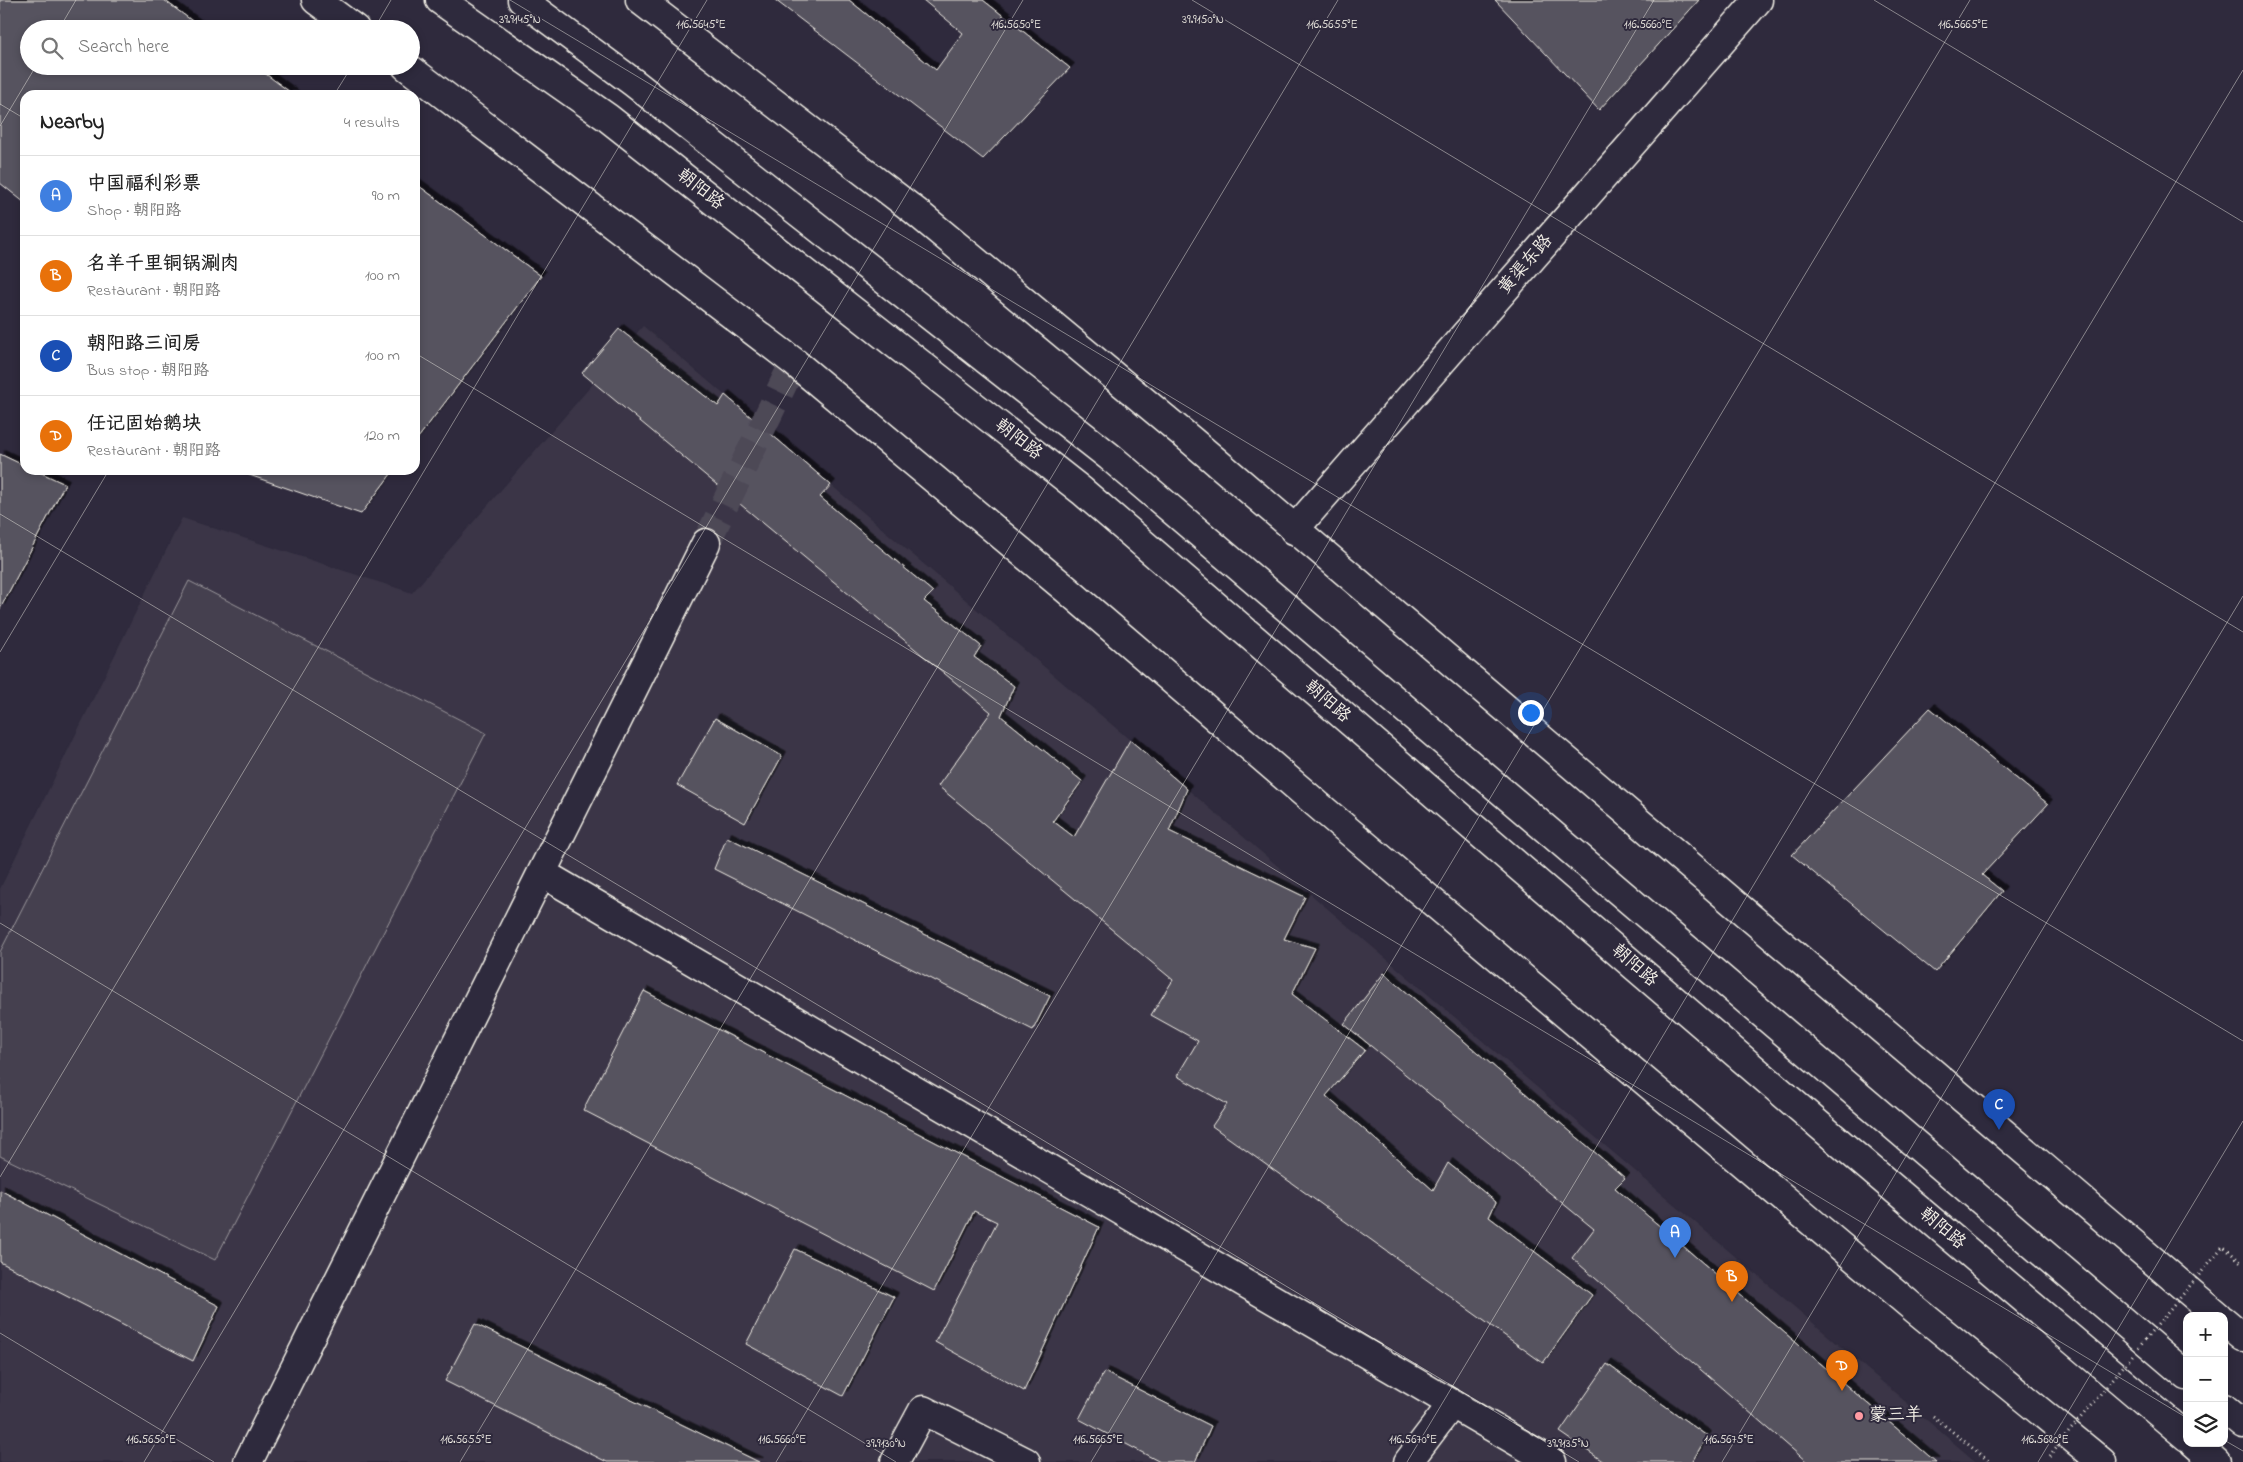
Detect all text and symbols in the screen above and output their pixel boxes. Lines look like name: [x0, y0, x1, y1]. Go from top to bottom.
text: 39.9145°N: [499, 11, 541, 29]
text: 39.9150°N: [1182, 11, 1224, 29]
text: 116.5645°E: [676, 16, 726, 34]
text: 116.5650°E: [991, 16, 1041, 34]
text: 116.5655°E: [1306, 16, 1358, 34]
text: 116.5660°E: [1624, 16, 1672, 34]
text: 116.5665°E: [1938, 16, 1988, 34]
search box: [20, 20, 420, 75]
icon: search: [38, 34, 66, 62]
text: Search here: [78, 34, 169, 61]
text: Nearby: [40, 108, 104, 138]
text: 4 results: [344, 111, 400, 135]
street label: 朝阳路: [671, 163, 729, 217]
text: 中国福利彩票: [87, 171, 201, 198]
text: A: [51, 184, 61, 208]
text: 90 m: [372, 184, 400, 208]
text: Shop · 朝阳路: [87, 199, 181, 223]
street label: 黄渠东路: [1493, 229, 1559, 301]
text: 名羊千里铜锅涮肉: [87, 251, 239, 278]
text: B: [51, 264, 61, 288]
text: 100 m: [365, 264, 400, 288]
text: Restaurant · 朝阳路: [87, 279, 221, 303]
text: 朝阳路三间房: [87, 331, 201, 358]
text: C: [52, 344, 60, 368]
text: 100 m: [365, 344, 400, 368]
text: Bus stop · 朝阳路: [87, 359, 209, 383]
text: 任记固始鹅块: [87, 411, 201, 438]
street label: 朝阳路: [989, 413, 1047, 467]
text: D: [50, 424, 62, 448]
text: 120 m: [364, 424, 400, 448]
text: Restaurant · 朝阳路: [87, 439, 221, 463]
street label: 朝阳路: [1298, 674, 1356, 730]
your location: [1518, 700, 1544, 726]
street label: 朝阳路: [1605, 938, 1663, 994]
pin: C: [1983, 1089, 2015, 1130]
street label: 朝阳路: [1913, 1202, 1971, 1256]
pin: A: [1659, 1217, 1691, 1258]
pin: B: [1716, 1261, 1748, 1302]
map controls: [2183, 1312, 2228, 1447]
button: +: [2183, 1312, 2228, 1357]
pin: D: [1826, 1350, 1858, 1391]
button: −: [2183, 1357, 2228, 1402]
button: layers: [2183, 1402, 2228, 1447]
place label: 蒙三羊: [1869, 1403, 1923, 1429]
marker: 蒙三羊: [1853, 1410, 1865, 1422]
text: 116.5650°E: [126, 1431, 176, 1449]
text: 116.5655°E: [440, 1431, 492, 1449]
text: 116.5660°E: [758, 1431, 806, 1449]
text: 116.5665°E: [1073, 1431, 1123, 1449]
text: 116.5670°E: [1389, 1431, 1437, 1449]
text: 116.5675°E: [1704, 1431, 1754, 1449]
text: 116.5680°E: [2021, 1431, 2069, 1449]
text: 39.9130°N: [866, 1435, 906, 1453]
text: 39.9135°N: [1547, 1435, 1589, 1453]

